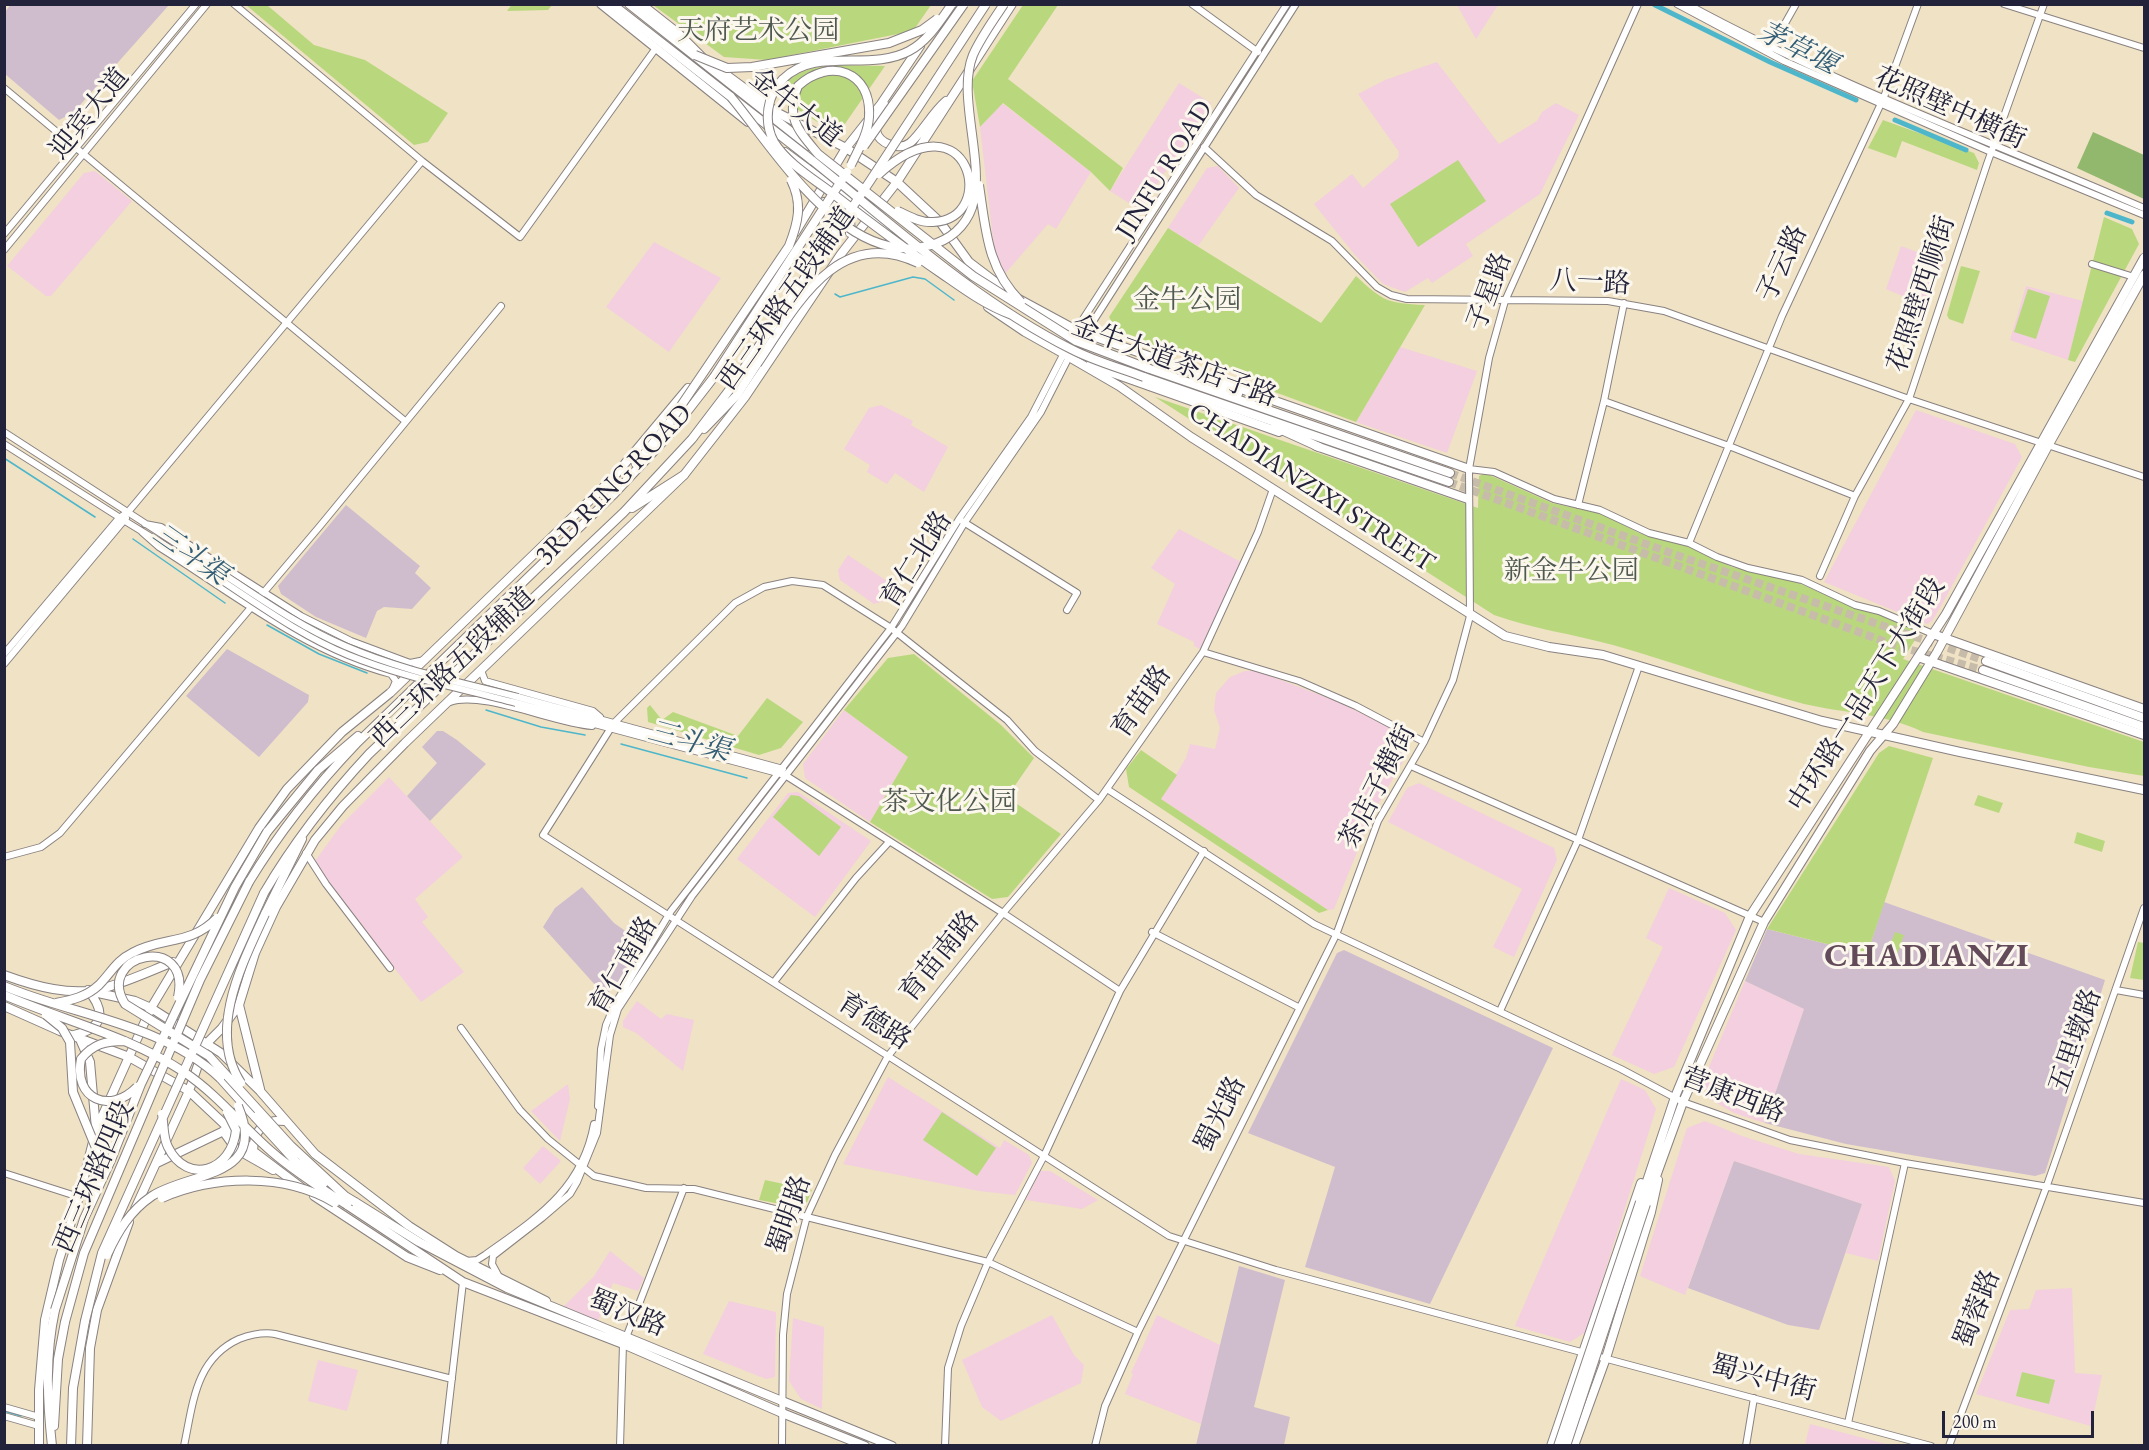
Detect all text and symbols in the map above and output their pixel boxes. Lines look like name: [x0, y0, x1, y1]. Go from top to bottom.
water label: 茅草堰: [1752, 15, 1842, 83]
park label: 天府艺术公园: [677, 16, 839, 48]
street label: 花照壁中横街: [1869, 61, 2031, 157]
street label: 迎宾大道: [43, 62, 137, 166]
street label: 金牛大道: [742, 62, 848, 154]
street label: JINFU ROAD: [1110, 95, 1220, 245]
street label: 西三环路五段辅道: [712, 201, 862, 397]
street label: 花照壁西顺街: [1882, 212, 1962, 376]
street label: 子云路: [1751, 220, 1815, 308]
street label: 子星路: [1461, 248, 1519, 336]
street label: 八一路: [1549, 265, 1631, 301]
park label: 金牛公园: [1133, 285, 1241, 317]
street label: 金牛大道茶店子路: [1067, 310, 1281, 414]
street label: CHADIANZIXI STREET: [1182, 396, 1440, 580]
street label: 3RD RING ROAD: [529, 398, 699, 572]
street label: 育仁北路: [875, 506, 959, 614]
water label: 三斗渠: [146, 517, 234, 593]
park label: 新金牛公园: [1504, 556, 1638, 588]
street label: 中环路一品天下大街段: [1782, 572, 1952, 818]
street label: 西三环路五段辅道: [364, 581, 542, 755]
street label: 育苗路: [1105, 660, 1179, 744]
water label: 三斗渠: [644, 715, 734, 769]
street label: 茶店子横街: [1333, 720, 1423, 854]
park label: 茶文化公园: [882, 787, 1016, 819]
street label: 育苗南路: [893, 905, 987, 1009]
street label: 育仁南路: [583, 911, 665, 1021]
district label: CHADIANZI: [1824, 937, 2030, 977]
street label: 五里墩路: [2043, 985, 2109, 1097]
street label: 育德路: [831, 986, 917, 1058]
street label: 营康西路: [1677, 1062, 1789, 1130]
street label: 蜀光路: [1189, 1071, 1253, 1159]
street label: 西三环路四段: [48, 1096, 142, 1258]
street label: 蜀明路: [761, 1171, 819, 1259]
street label: 蜀蓉路: [1948, 1265, 2008, 1353]
street label: 蜀汉路: [583, 1284, 671, 1344]
street label: 蜀兴中街: [1707, 1349, 1819, 1409]
scale bar: [1945, 1399, 2096, 1437]
text: 200 m: [1953, 1410, 1997, 1433]

